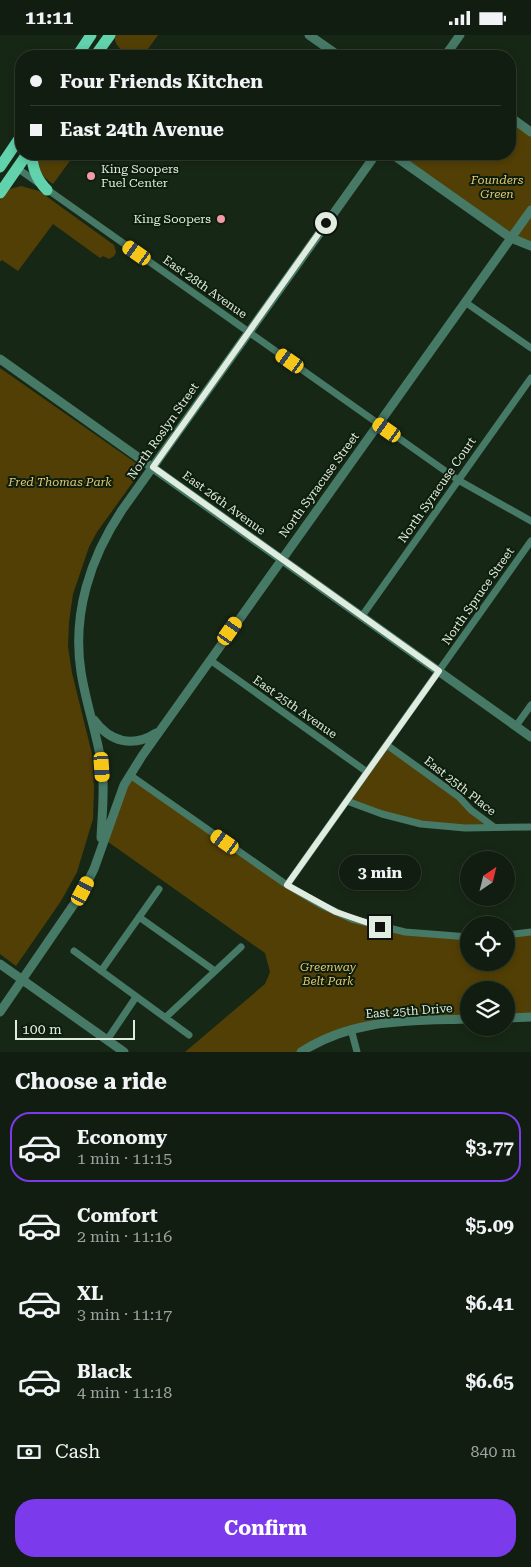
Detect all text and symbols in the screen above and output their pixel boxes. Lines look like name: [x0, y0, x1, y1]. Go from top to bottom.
text: 11:11: [25, 6, 74, 29]
text: Four Friends Kitchen: [60, 70, 263, 93]
text: East 24th Avenue: [60, 118, 224, 141]
place label: King Soopers Fuel Center: [101, 162, 179, 190]
marker: King Soopers Fuel Center: [85, 170, 97, 182]
park label: Founders Green: [470, 173, 524, 201]
place label: King Soopers: [133, 212, 211, 226]
route start: [315, 212, 337, 234]
marker: King Soopers: [215, 213, 227, 225]
car: [120, 238, 153, 268]
street label: East 28th Avenue: [160, 253, 250, 321]
car: [273, 346, 306, 376]
street label: North Roslyn Street: [124, 380, 202, 482]
car: [370, 415, 403, 445]
street label: North Syracuse Street: [276, 429, 362, 540]
street label: North Syracuse Court: [395, 434, 479, 545]
street label: East 26th Avenue: [180, 468, 269, 538]
park label: Fred Thomas Park: [7, 475, 112, 489]
street label: North Spruce Street: [439, 544, 517, 647]
car: [215, 614, 244, 648]
street label: East 25th Avenue: [250, 673, 340, 741]
car: [93, 752, 110, 782]
street label: East 25th Place: [421, 754, 499, 819]
car: [208, 827, 241, 857]
north arrow: [460, 851, 515, 906]
map controls: [460, 851, 515, 1036]
callout: 3 min: [339, 855, 421, 889]
text: 3 min: [358, 863, 402, 882]
car: [69, 874, 96, 908]
route end: [369, 916, 391, 938]
button: locate: [460, 916, 515, 971]
park label: Greenway Belt Park: [300, 960, 357, 988]
button: layers: [460, 981, 515, 1036]
street label: East 25th Drive: [365, 1001, 454, 1021]
scale bar: [15, 1017, 135, 1040]
text: 100 m: [22, 1021, 62, 1037]
text: Choose a ride: [15, 1069, 167, 1094]
icon: car: [17, 1125, 62, 1170]
text: Economy: [77, 1126, 167, 1149]
text: $3.77: [465, 1136, 514, 1159]
text: 1 min · 11:15: [77, 1149, 172, 1168]
icon: car: [17, 1203, 62, 1248]
text: Comfort: [77, 1204, 158, 1227]
text: $5.09: [465, 1214, 514, 1237]
text: 2 min · 11:16: [77, 1227, 172, 1246]
icon: car: [17, 1281, 62, 1326]
text: XL: [77, 1282, 103, 1305]
text: $6.41: [465, 1292, 514, 1315]
text: 3 min · 11:17: [77, 1305, 172, 1324]
icon: car: [17, 1359, 62, 1404]
text: Black: [77, 1360, 132, 1383]
text: $6.65: [465, 1370, 514, 1393]
text: 4 min · 11:18: [77, 1383, 172, 1402]
icon: cash: [15, 1438, 43, 1466]
text: Cash: [55, 1440, 100, 1463]
text: 840 m: [470, 1442, 516, 1461]
button: Confirm: [15, 1499, 516, 1557]

